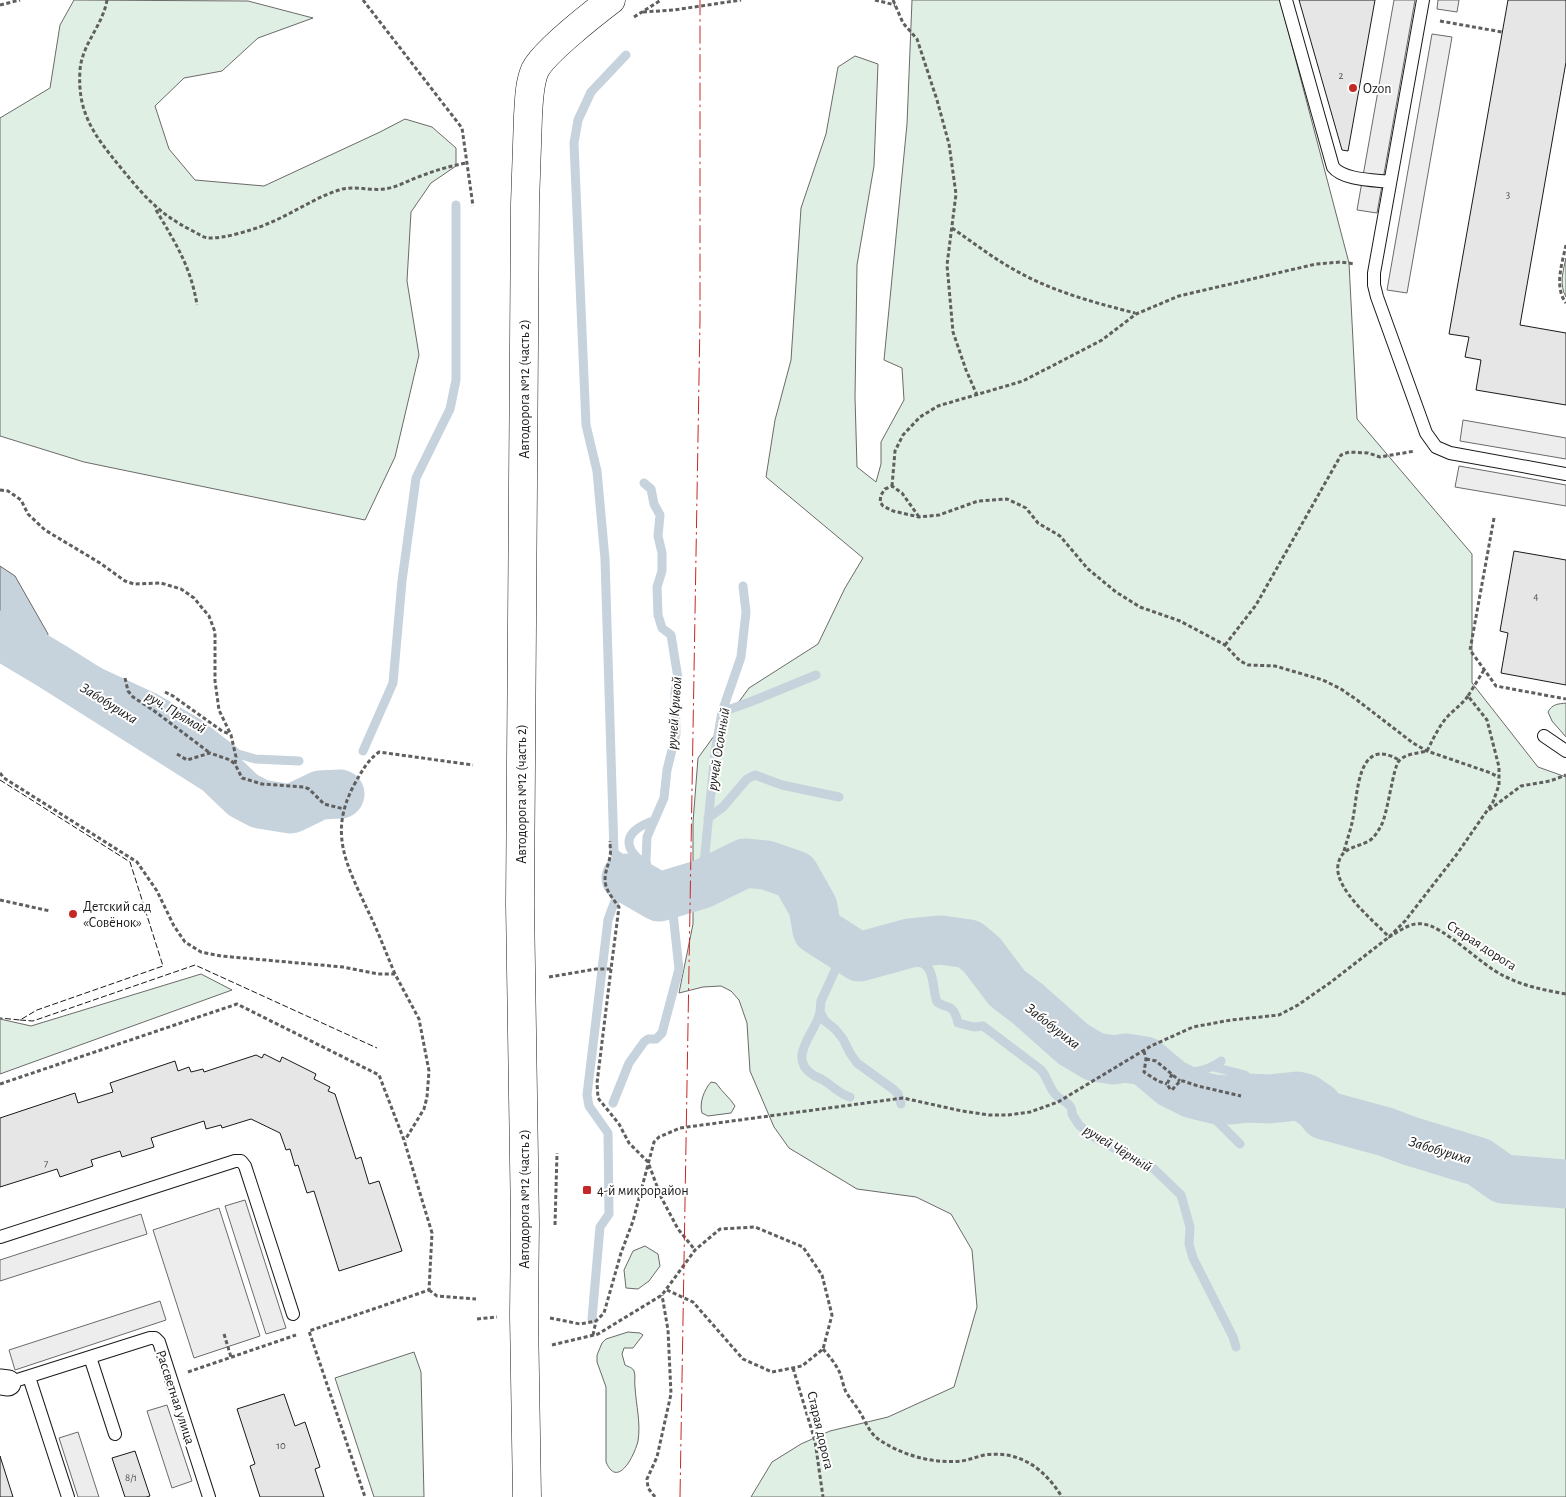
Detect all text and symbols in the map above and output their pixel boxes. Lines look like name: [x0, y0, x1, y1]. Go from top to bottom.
house number: 2: [1338, 70, 1344, 81]
marker: Ozon: [1347, 82, 1359, 94]
place label: Ozon: [1363, 82, 1391, 96]
house number: 3: [1506, 189, 1511, 200]
street label: Автодорога №12 (часть 2): [518, 319, 532, 459]
house number: 4: [1533, 591, 1539, 602]
water label: ручей Кривой: [664, 676, 685, 750]
water label: Забобуриха: [77, 680, 140, 727]
water label: руч. Прямой: [143, 689, 209, 736]
water label: ручей Осочный: [705, 707, 732, 791]
street label: Автодорога №12 (часть 2): [515, 724, 529, 864]
place label: Детский сад «Совёнок»: [83, 900, 151, 930]
marker: Детский сад «Совёнок»: [67, 908, 79, 920]
street label: Старая дорога: [1444, 918, 1519, 974]
water label: Забобуриха: [1023, 1001, 1083, 1052]
water label: ручей Чёрный: [1081, 1122, 1155, 1175]
street label: Автодорога №12 (часть 2): [518, 1129, 532, 1269]
water label: Забобуриха: [1407, 1134, 1473, 1167]
house number: 7: [44, 1158, 49, 1169]
marker: 4-й микрорайон: [581, 1184, 593, 1196]
place label: 4-й микрорайон: [597, 1184, 689, 1198]
street label: Рассветная улица: [153, 1348, 197, 1447]
street label: Старая дорога: [804, 1390, 836, 1471]
house number: 10: [276, 1440, 286, 1451]
house number: 8/1: [125, 1472, 137, 1483]

